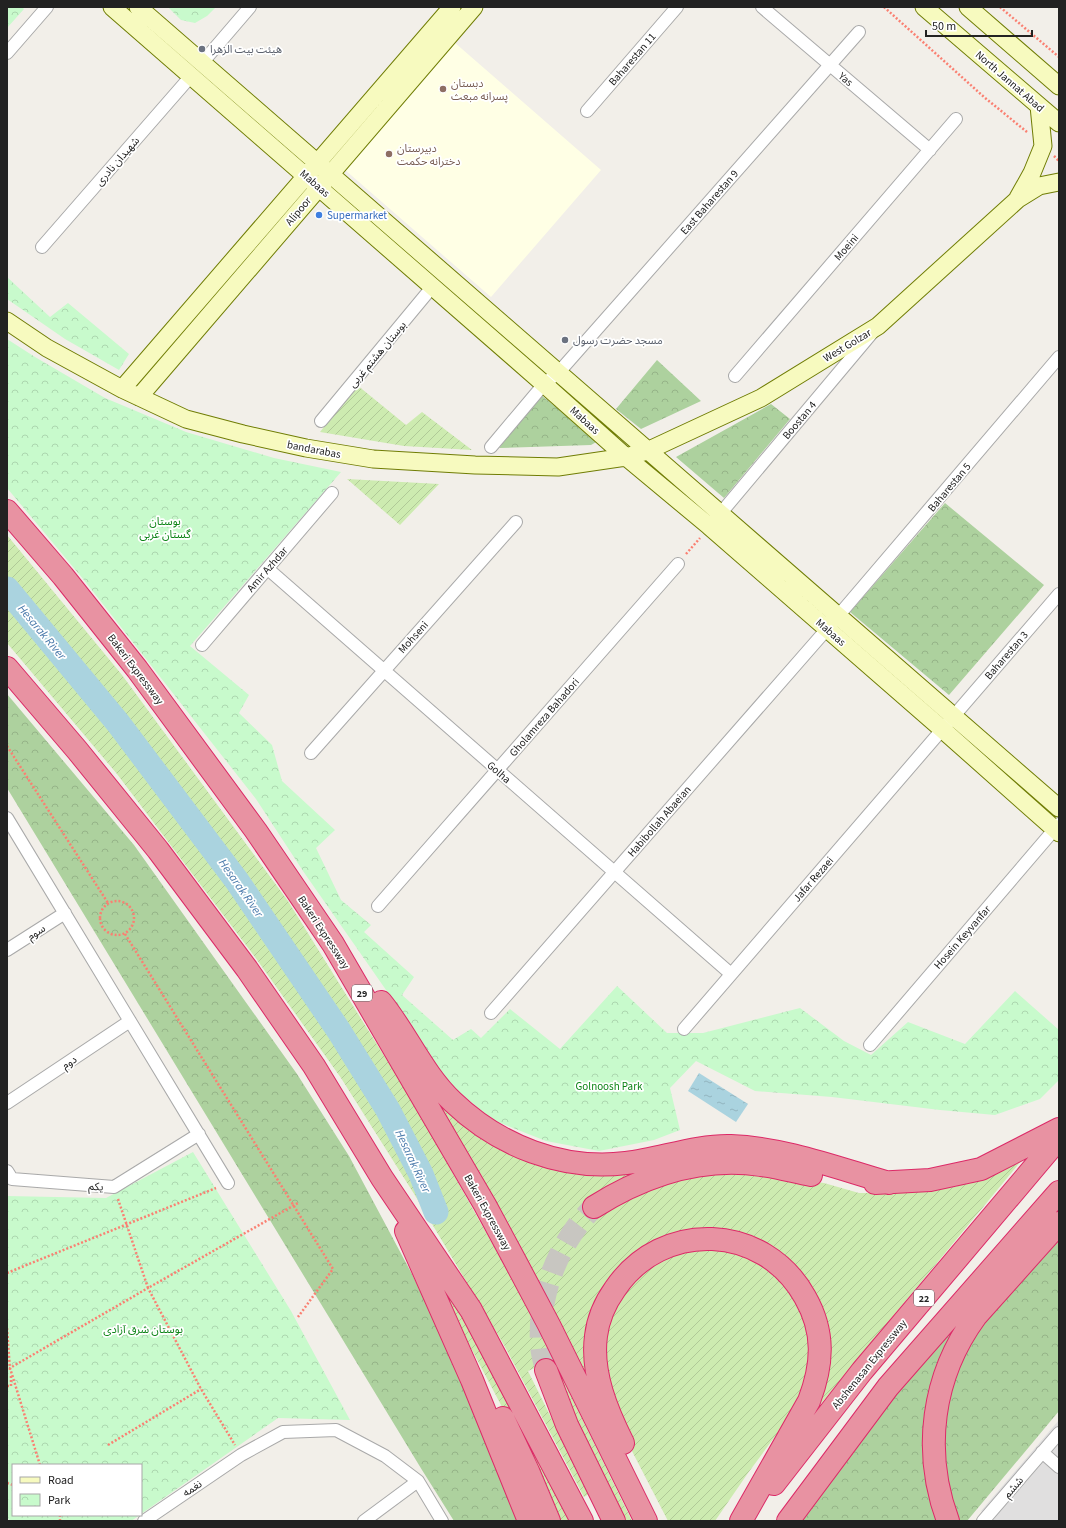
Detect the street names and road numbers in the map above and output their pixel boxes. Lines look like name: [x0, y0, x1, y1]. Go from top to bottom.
street label: Baharestan 11: [605, 30, 659, 89]
street label: North Jannat Abad: [972, 47, 1047, 115]
street label: Yas: [834, 68, 856, 90]
street label: شهیدان نادری: [92, 133, 143, 189]
street label: Mabaas: [296, 166, 333, 201]
street label: East Baharestan 9: [677, 167, 742, 238]
street label: Alipoor: [282, 194, 315, 229]
street label: Moeini: [831, 231, 862, 264]
street label: بوستان هشتم غربی: [345, 318, 410, 391]
street label: West Golzar: [820, 325, 874, 366]
street label: Boostan 4: [779, 398, 820, 443]
street label: Mabaas: [567, 403, 603, 438]
street label: bandarabas: [286, 437, 342, 462]
street label: Baharestan 5: [924, 460, 974, 515]
street label: Amir Azhdar: [243, 543, 291, 595]
street label: Mabaas: [812, 615, 849, 650]
street label: Mohseni: [395, 618, 432, 657]
street label: Baharestan 3: [981, 628, 1032, 683]
street label: Bakeri Expressway: [104, 631, 167, 708]
street label: Gholamreza Bahadori: [506, 675, 583, 760]
street label: Golha: [484, 758, 514, 787]
street label: Habibollah Abaeian: [624, 782, 695, 860]
street label: Jafar Rezaei: [790, 854, 837, 905]
street label: Bakeri Expressway: [294, 893, 353, 972]
street label: Hosein Keyvanfar: [931, 902, 994, 972]
street label: سوم: [24, 921, 49, 944]
road number: 29: [352, 985, 372, 1001]
street label: دوم: [59, 1052, 80, 1073]
street label: Bakeri Expressway: [460, 1172, 515, 1253]
street label: یکم: [88, 1178, 104, 1196]
road number: 22: [914, 1290, 934, 1306]
street label: Abshenasan Expressway: [829, 1316, 910, 1412]
street label: ششم: [1000, 1473, 1028, 1502]
street label: نغمه: [180, 1476, 205, 1500]

